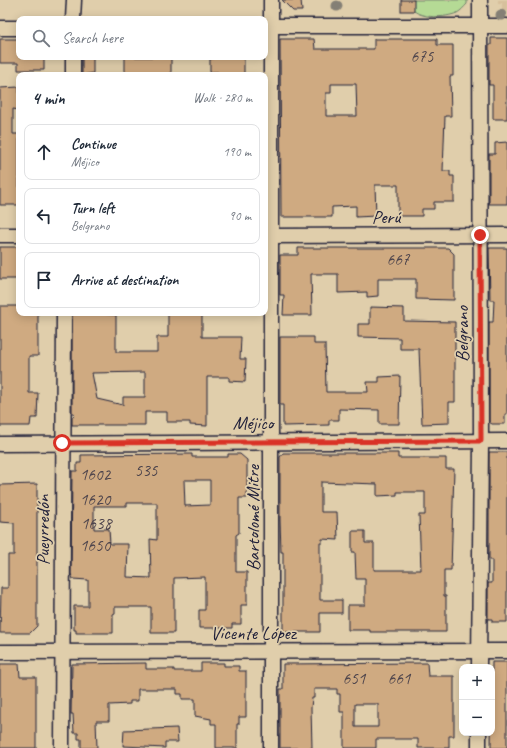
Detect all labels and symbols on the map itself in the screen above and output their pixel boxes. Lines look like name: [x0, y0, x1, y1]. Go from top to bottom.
house number: 675: [411, 46, 435, 67]
street label: Perú: [372, 205, 402, 229]
route end: [471, 226, 489, 244]
house number: 667: [387, 249, 411, 270]
street label: Belgrano: [450, 305, 474, 362]
street label: Méjico: [233, 411, 276, 435]
route start: [53, 434, 71, 452]
house number: 535: [135, 460, 159, 481]
street label: Bartolomé Mitre: [241, 463, 265, 571]
house number: 1602: [80, 464, 112, 485]
house number: 1620: [80, 489, 112, 510]
street label: Pueyrredón: [31, 494, 55, 565]
house number: 1638: [81, 513, 114, 534]
house number: 1650: [80, 535, 112, 556]
street label: Vicente López: [210, 621, 298, 645]
house number: 651: [343, 668, 367, 689]
house number: 661: [388, 668, 412, 689]

